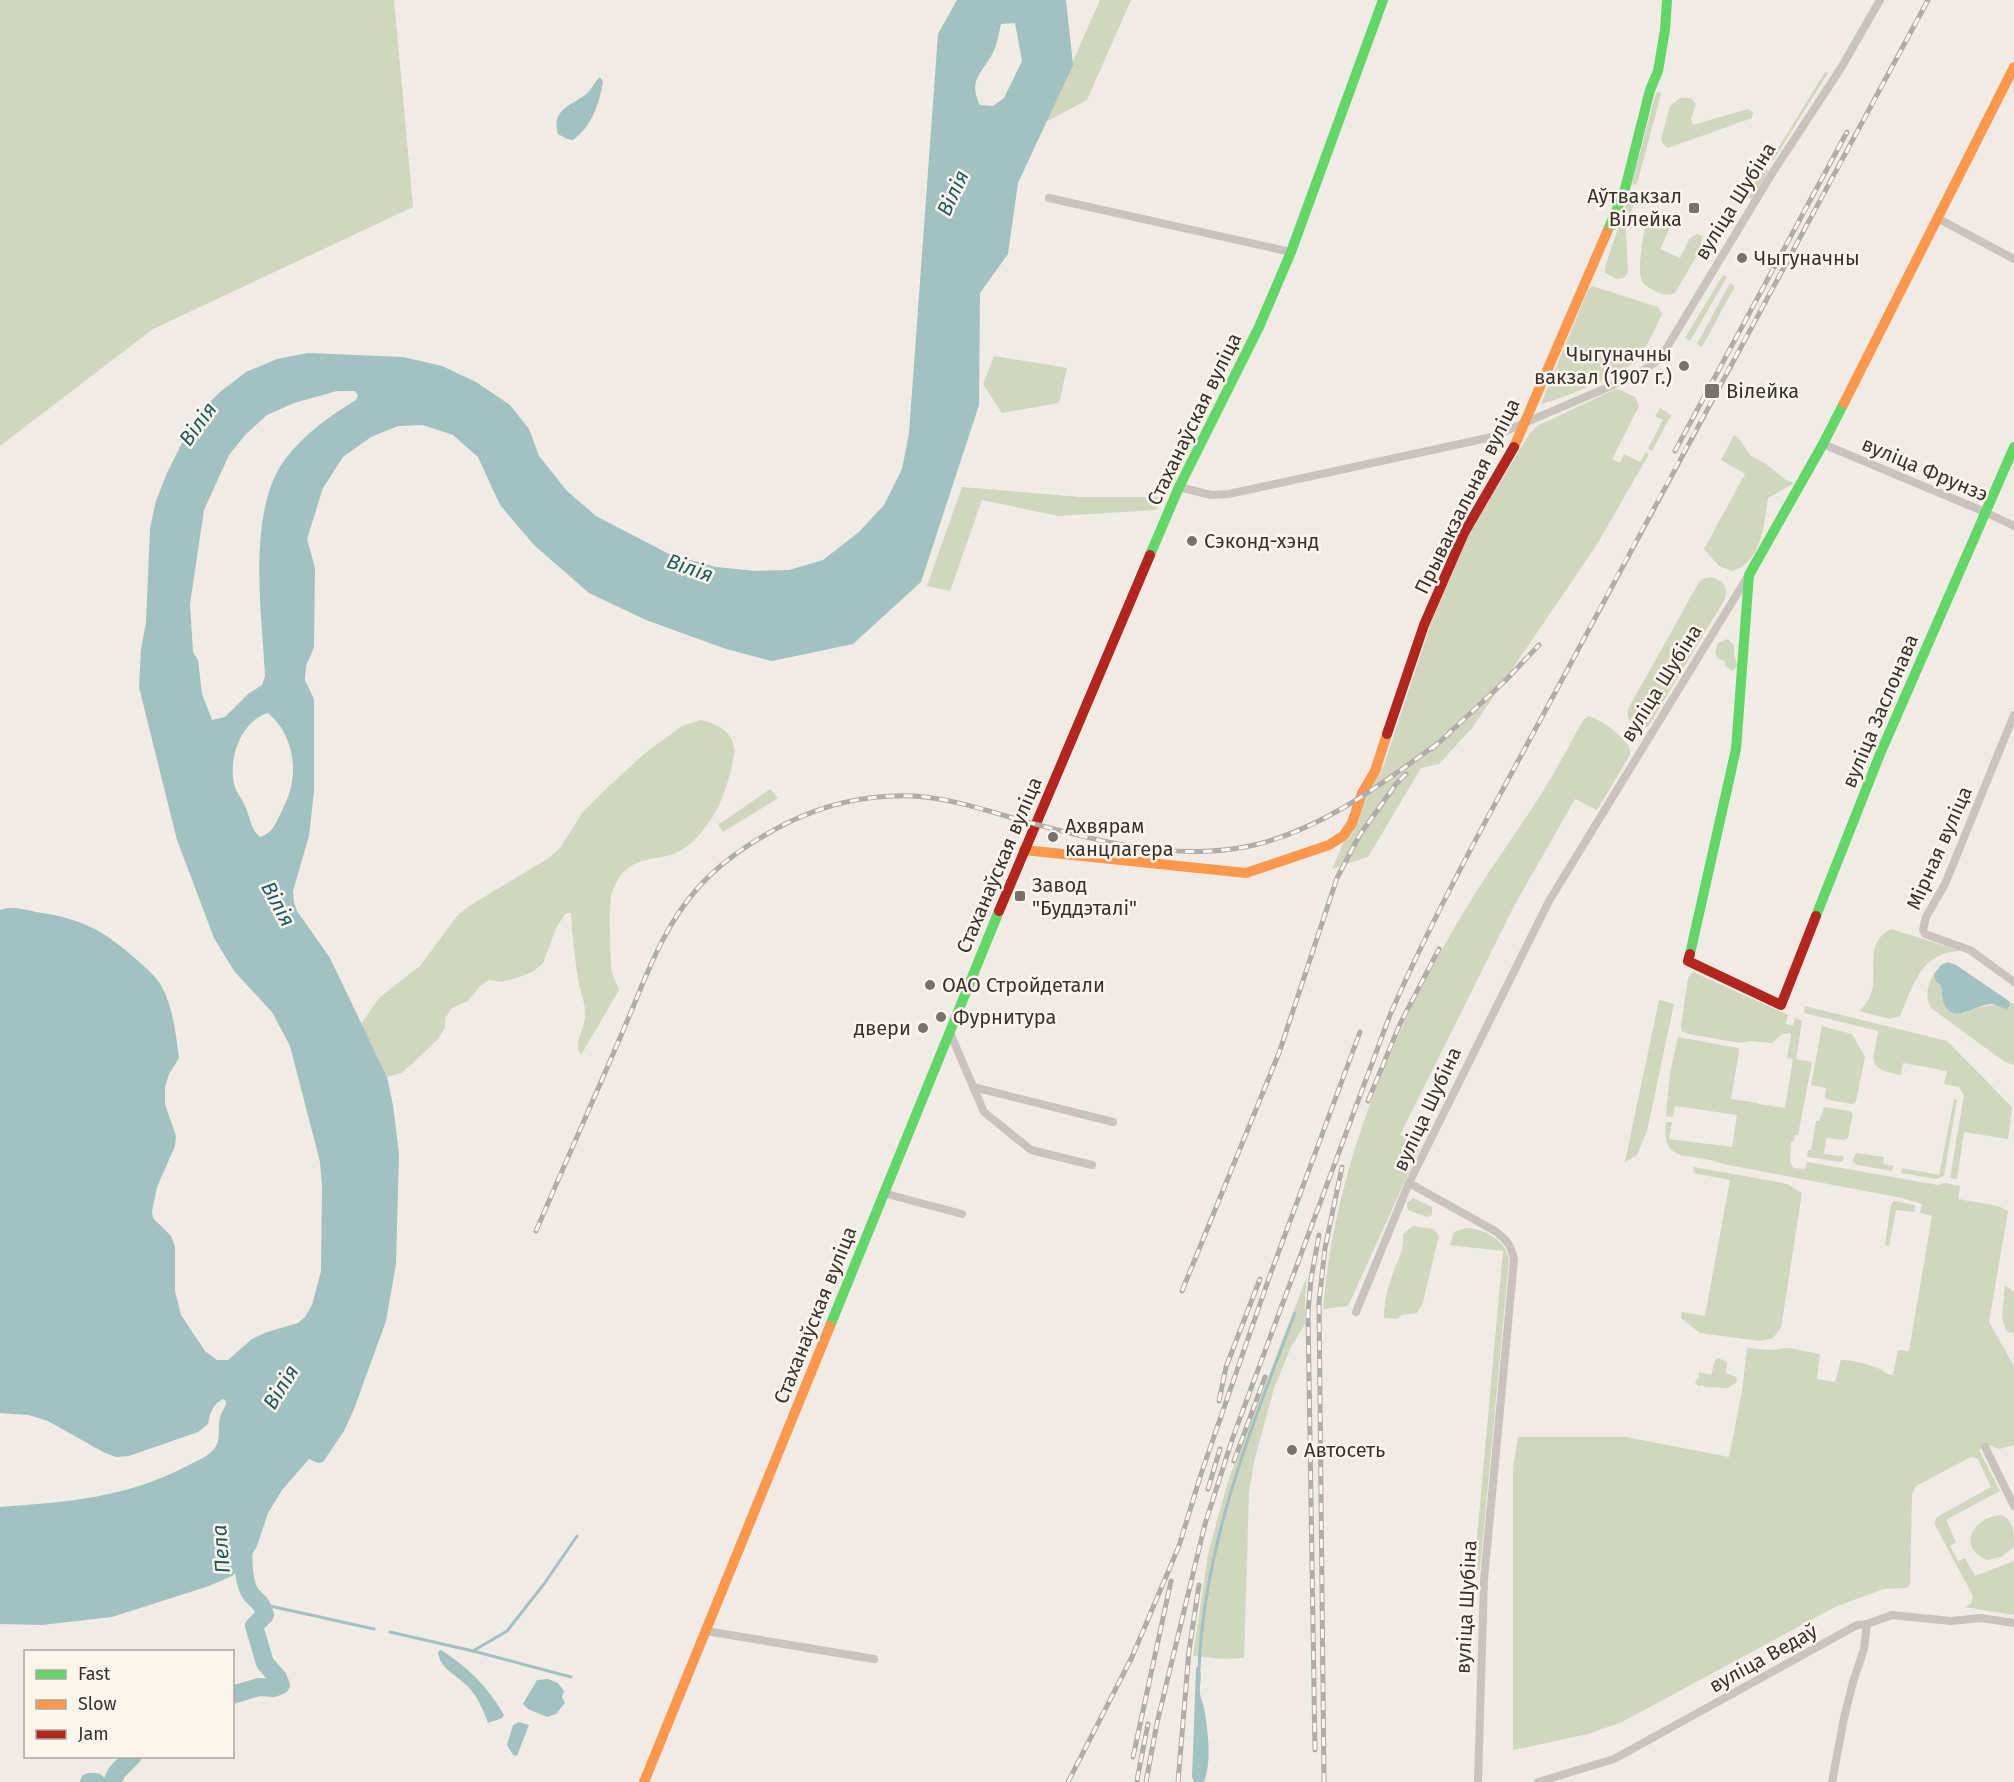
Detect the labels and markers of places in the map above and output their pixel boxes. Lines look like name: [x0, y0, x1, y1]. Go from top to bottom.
place label: Аўтвакзал Вілейка: [1587, 184, 1682, 231]
marker: Аўтвакзал Вілейка: [1687, 201, 1701, 215]
place label: Чыгуначны: [1754, 246, 1860, 270]
marker: Чыгуначны: [1735, 251, 1749, 265]
place label: Чыгуначны вакзал (1907 г.): [1534, 342, 1672, 389]
marker: Чыгуначны вакзал (1907 г.): [1677, 359, 1691, 373]
place label: Вілейка: [1726, 379, 1799, 403]
marker: Вілейка: [1703, 382, 1721, 400]
place label: Сэконд-хэнд: [1204, 529, 1319, 553]
marker: Сэконд-хэнд: [1185, 534, 1199, 548]
place label: Ахвярам канцлагера: [1065, 814, 1174, 861]
marker: Ахвярам канцлагера: [1046, 830, 1060, 844]
place label: Завод "Буддэталі": [1032, 873, 1137, 920]
marker: Завод "Буддэталі": [1013, 889, 1027, 903]
place label: ОАО Стройдетали: [942, 973, 1105, 997]
marker: ОАО Стройдетали: [923, 978, 937, 992]
place label: Фурнитура: [953, 1005, 1056, 1029]
marker: Фурнитура: [934, 1010, 948, 1024]
place label: двери: [854, 1016, 911, 1040]
marker: двери: [916, 1021, 930, 1035]
place label: Автосеть: [1304, 1438, 1385, 1462]
marker: Автосеть: [1285, 1443, 1299, 1457]

